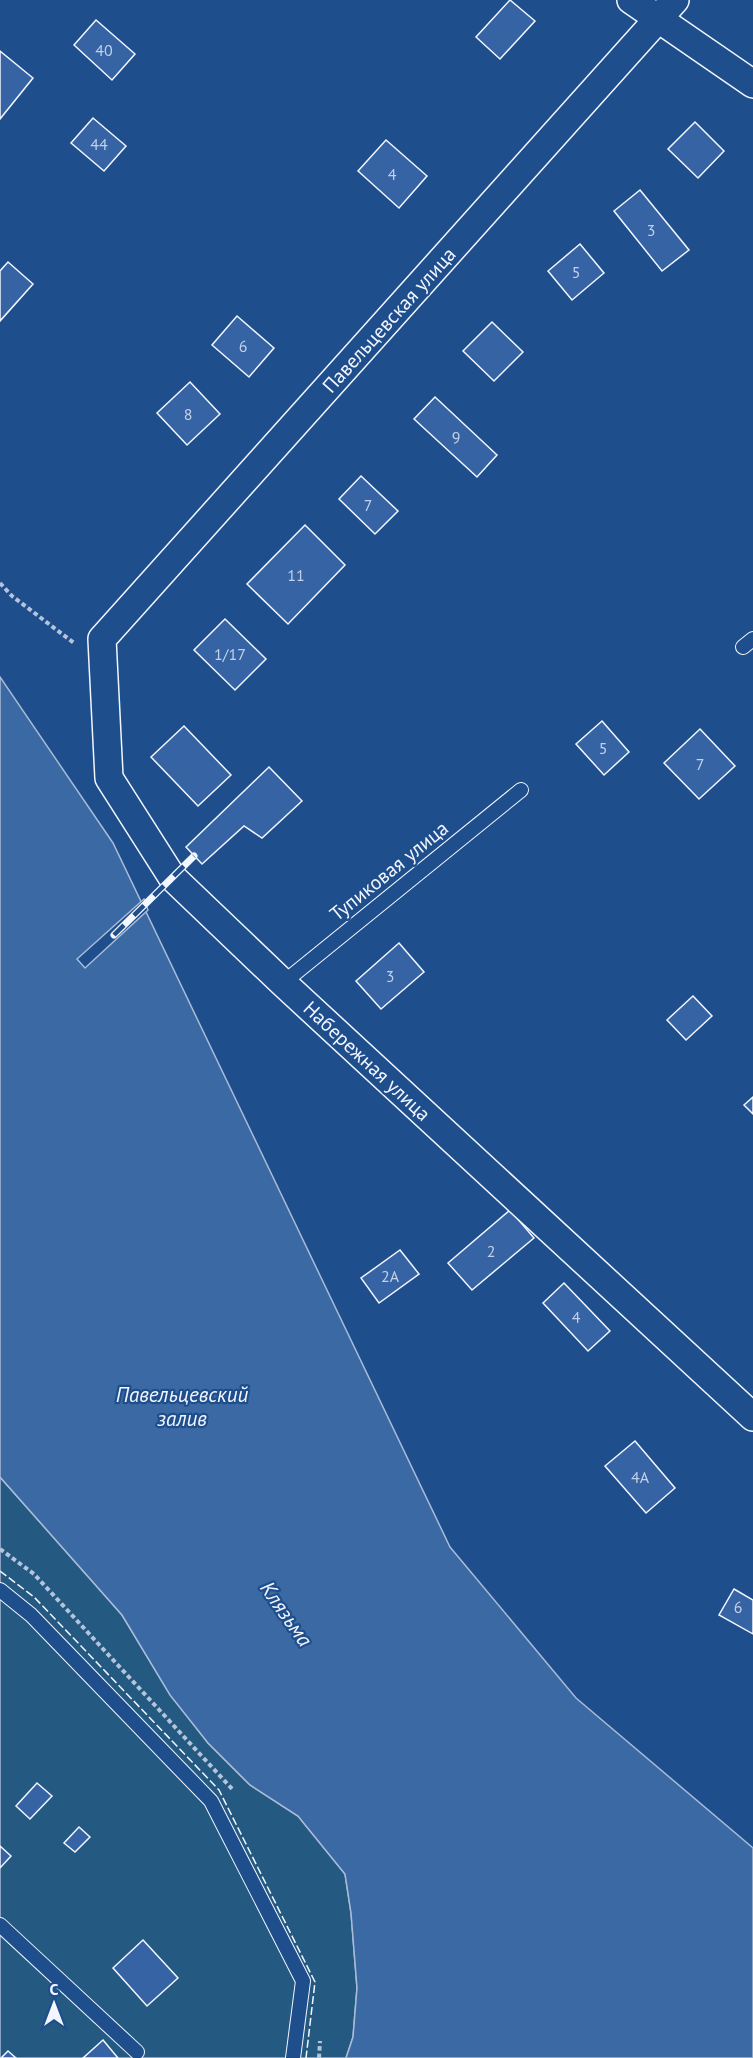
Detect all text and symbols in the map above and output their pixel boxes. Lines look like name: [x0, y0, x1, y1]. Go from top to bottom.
house number: 40: [95, 40, 113, 60]
house number: 44: [90, 134, 108, 154]
house number: 4: [388, 164, 397, 184]
house number: 3: [647, 220, 655, 240]
street label: Павельцевская улица: [317, 242, 461, 398]
house number: 5: [572, 262, 580, 282]
house number: 6: [239, 336, 247, 356]
house number: 8: [184, 404, 192, 424]
house number: 9: [452, 427, 460, 447]
house number: 7: [364, 495, 372, 515]
house number: 11: [287, 565, 305, 585]
house number: 1/17: [214, 644, 246, 664]
house number: 5: [599, 738, 607, 758]
house number: 7: [696, 754, 704, 774]
street label: Тупиковая улица: [324, 815, 454, 927]
house number: 3: [386, 966, 394, 986]
street label: Набережная улица: [298, 995, 436, 1127]
house number: 2: [487, 1241, 495, 1261]
house number: 2А: [381, 1266, 400, 1286]
house number: 4: [572, 1307, 581, 1327]
water label: Павельцевский залив: [116, 1381, 249, 1432]
house number: 4А: [631, 1467, 650, 1487]
water label: Клязьма: [254, 1576, 319, 1652]
house number: 6: [734, 1597, 742, 1617]
north arrow: [24, 1974, 84, 2034]
text: С: [50, 1979, 59, 1999]

